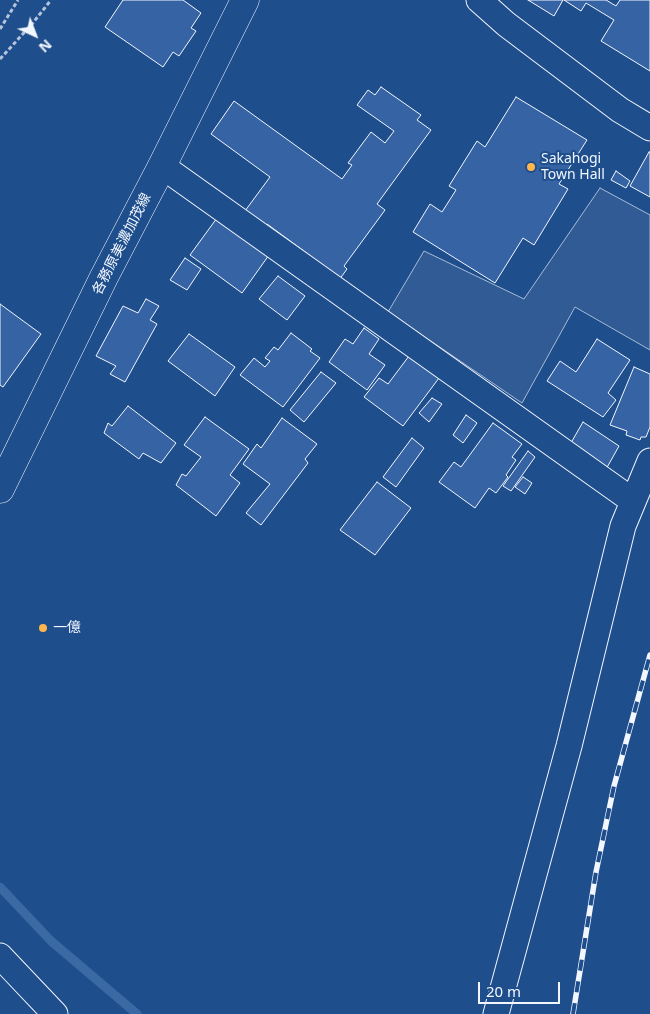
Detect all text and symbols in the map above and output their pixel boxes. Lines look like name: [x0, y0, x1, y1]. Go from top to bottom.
north arrow: [10, 10, 60, 60]
text: N: [35, 35, 56, 57]
place label: Sakahogi Town Hall: [541, 151, 605, 184]
marker: Sakahogi Town Hall: [525, 161, 537, 173]
street label: 各務原美濃加茂線: [89, 190, 155, 298]
place label: 一億: [53, 620, 81, 636]
marker: 一億: [37, 622, 49, 634]
scale bar: [480, 972, 562, 1004]
text: 20 m: [486, 981, 521, 1001]

